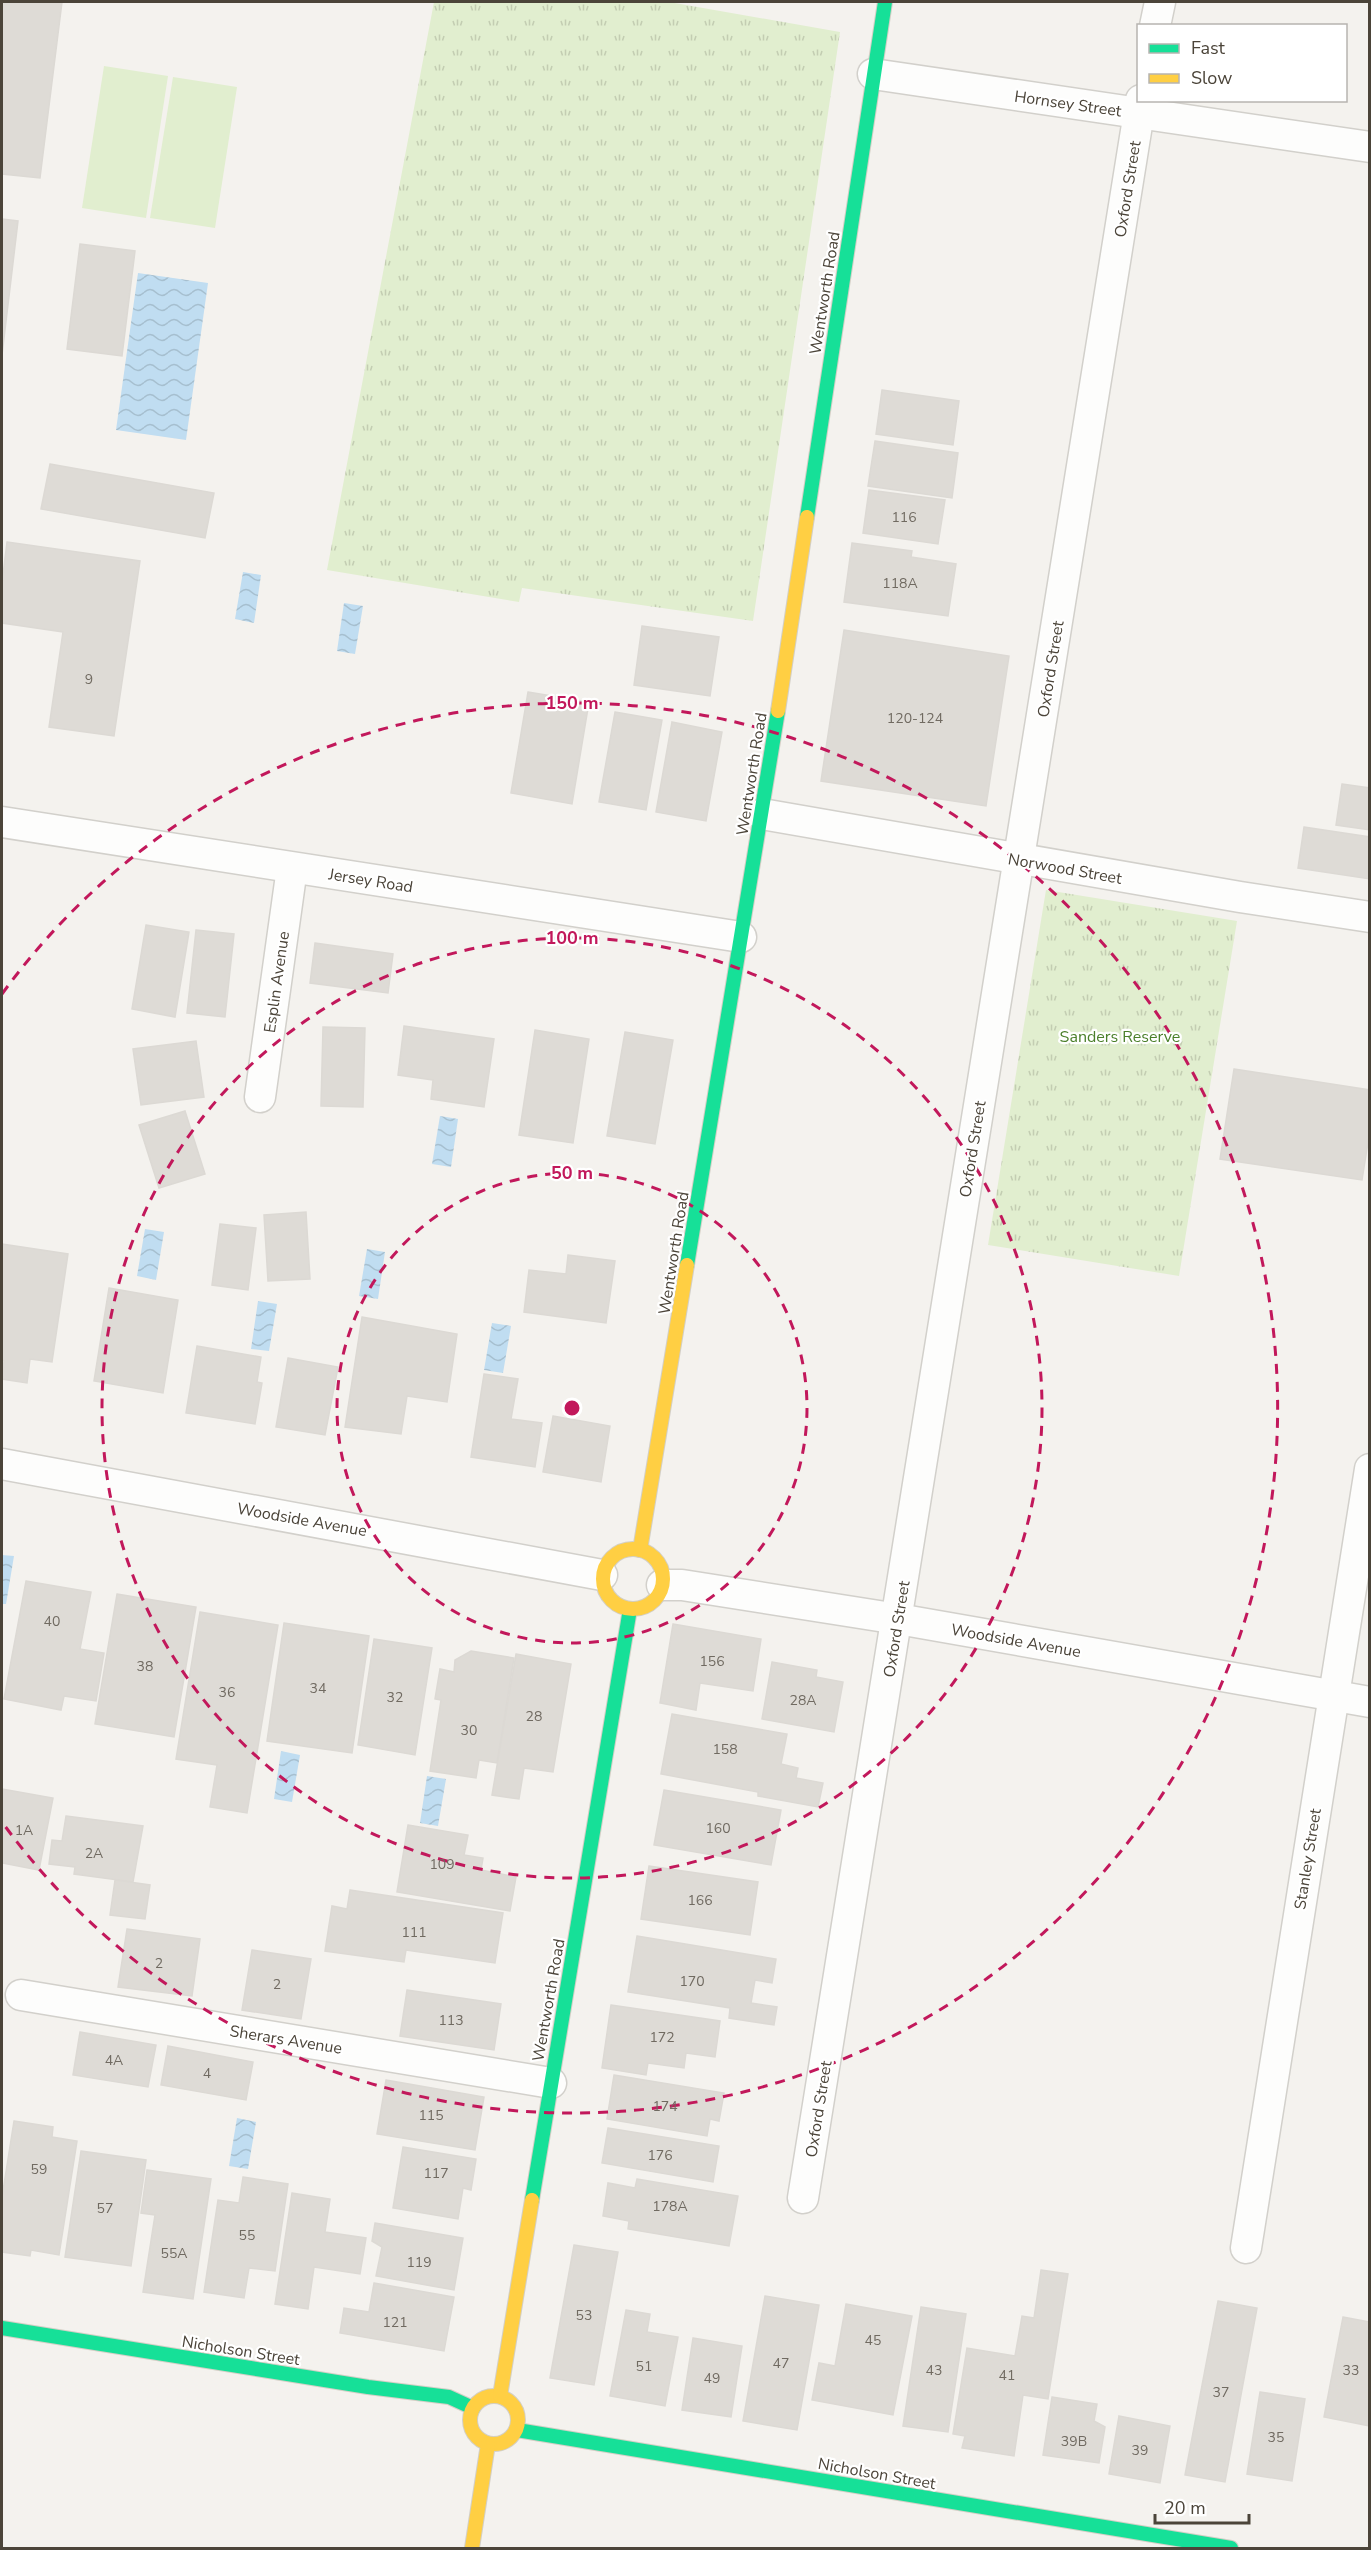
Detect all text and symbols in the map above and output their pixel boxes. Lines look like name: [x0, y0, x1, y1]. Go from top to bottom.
legend: [1137, 24, 1347, 102]
text: Fast: [1191, 36, 1226, 60]
text: Slow: [1191, 66, 1232, 90]
street label: Hornsey Street: [1013, 86, 1123, 122]
street label: Oxford Street: [1110, 139, 1147, 239]
street label: Wentworth Road: [804, 230, 846, 356]
house number: 116: [891, 508, 917, 527]
house number: 118A: [882, 574, 918, 593]
street label: Oxford Street: [1033, 619, 1070, 719]
house number: 9: [85, 670, 93, 689]
text: 150 m: [545, 691, 599, 715]
house number: 120-124: [887, 709, 943, 728]
street label: Wentworth Road: [731, 711, 773, 837]
street label: Norwood Street: [1006, 848, 1124, 890]
street label: Jersey Road: [326, 863, 415, 899]
text: 100 m: [545, 926, 599, 950]
street label: Esplin Avenue: [259, 930, 295, 1034]
park label: Sanders Reserve: [1060, 1026, 1180, 1048]
street label: Oxford Street: [955, 1099, 992, 1199]
text: 50 m: [551, 1161, 593, 1185]
street label: Wentworth Road: [653, 1190, 695, 1316]
centre of rings: [562, 1398, 582, 1418]
street label: Woodside Avenue: [235, 1498, 369, 1542]
street label: Oxford Street: [879, 1579, 916, 1679]
house number: 40: [44, 1612, 60, 1631]
street label: Woodside Avenue: [949, 1619, 1083, 1663]
house number: 156: [699, 1652, 725, 1671]
house number: 38: [137, 1657, 153, 1676]
house number: 34: [310, 1679, 326, 1698]
house number: 36: [219, 1683, 235, 1702]
house number: 32: [387, 1688, 403, 1707]
house number: 28A: [789, 1691, 817, 1710]
house number: 28: [526, 1707, 542, 1726]
house number: 30: [461, 1721, 477, 1740]
house number: 158: [712, 1740, 738, 1759]
street label: Stanley Street: [1289, 1807, 1327, 1911]
house number: 160: [705, 1819, 731, 1838]
house number: 1A: [15, 1821, 33, 1840]
house number: 2A: [85, 1844, 103, 1863]
house number: 109: [429, 1855, 455, 1874]
house number: 166: [687, 1891, 713, 1910]
house number: 111: [401, 1923, 427, 1942]
street label: Wentworth Road: [527, 1937, 571, 2063]
house number: 2: [155, 1954, 163, 1973]
house number: 170: [679, 1972, 705, 1991]
house number: 2: [273, 1975, 281, 1994]
house number: 113: [438, 2011, 464, 2030]
street label: Sherars Avenue: [228, 2020, 344, 2060]
house number: 172: [649, 2028, 675, 2047]
house number: 4A: [105, 2051, 123, 2070]
street label: Oxford Street: [801, 2059, 838, 2159]
house number: 4: [203, 2064, 211, 2083]
house number: 174: [652, 2097, 678, 2116]
house number: 115: [418, 2106, 444, 2125]
house number: 176: [647, 2146, 673, 2165]
house number: 59: [31, 2160, 47, 2179]
house number: 117: [423, 2164, 449, 2183]
house number: 178A: [652, 2197, 688, 2216]
house number: 57: [97, 2199, 113, 2218]
house number: 55: [239, 2226, 255, 2245]
house number: 55A: [160, 2244, 188, 2263]
house number: 119: [406, 2253, 432, 2272]
house number: 53: [576, 2306, 592, 2325]
house number: 121: [382, 2313, 408, 2332]
street label: Nicholson Street: [180, 2331, 302, 2371]
house number: 45: [865, 2331, 881, 2350]
house number: 47: [773, 2354, 789, 2373]
house number: 51: [636, 2357, 652, 2376]
house number: 43: [926, 2361, 942, 2380]
house number: 33: [1343, 2361, 1359, 2380]
house number: 41: [999, 2366, 1015, 2385]
house number: 49: [704, 2369, 720, 2388]
house number: 37: [1213, 2383, 1229, 2402]
house number: 35: [1268, 2428, 1284, 2447]
house number: 39B: [1061, 2432, 1087, 2451]
house number: 39: [1132, 2441, 1148, 2460]
street label: Nicholson Street: [816, 2453, 938, 2495]
scale bar: [1155, 2487, 1250, 2525]
text: 20 m: [1164, 2496, 1206, 2520]

